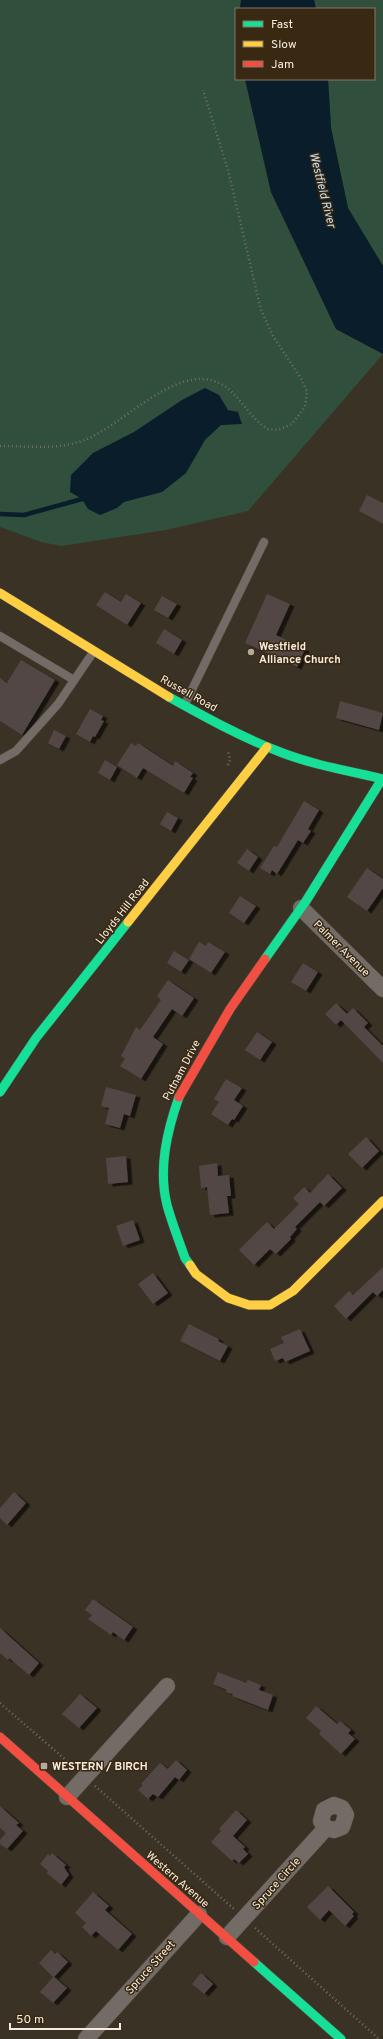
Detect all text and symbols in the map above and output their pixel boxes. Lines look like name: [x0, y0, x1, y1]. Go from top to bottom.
legend: [235, 8, 375, 80]
text: Fast: [271, 17, 293, 33]
text: Slow: [271, 37, 297, 53]
text: Jam: [271, 57, 294, 73]
water label: Westfield River: [305, 151, 339, 231]
place label: Westfield Alliance Church: [259, 640, 341, 667]
marker: Westfield Alliance Church: [246, 647, 256, 657]
street label: Russell Road: [157, 672, 220, 715]
street label: Lloyds Hill Road: [93, 876, 153, 947]
street label: Palmer Avenue: [310, 918, 372, 980]
street label: Putnam Drive: [160, 1038, 204, 1103]
place label: WESTERN / BIRCH: [52, 1760, 148, 1774]
marker: WESTERN / BIRCH: [39, 1761, 49, 1771]
street label: Western Avenue: [143, 1848, 212, 1911]
street label: Spruce Circle: [250, 1855, 304, 1913]
street label: Spruce Street: [123, 1938, 179, 1997]
scale bar: [10, 2005, 120, 2031]
text: 50 m: [16, 2012, 44, 2028]

